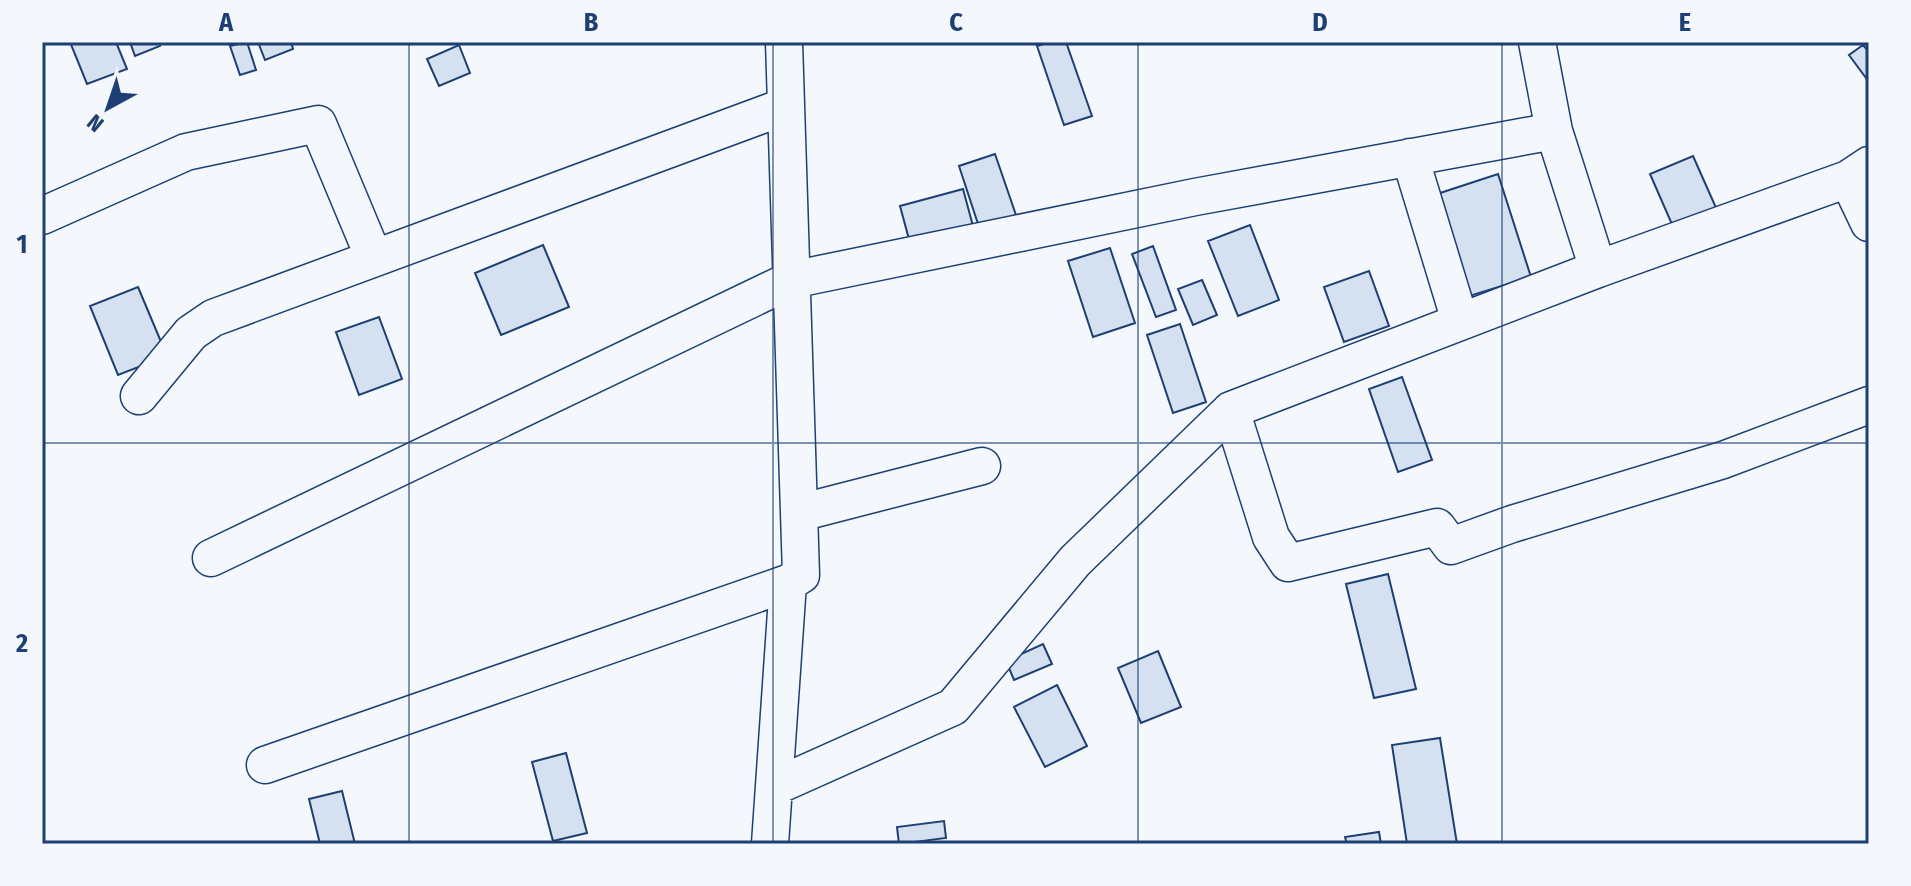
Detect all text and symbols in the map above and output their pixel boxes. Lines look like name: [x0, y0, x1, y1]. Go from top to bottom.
text: A: [218, 7, 234, 38]
text: B: [584, 7, 599, 38]
text: C: [949, 7, 963, 38]
text: D: [1312, 7, 1328, 38]
text: E: [1679, 7, 1691, 38]
north arrow: [68, 68, 148, 148]
text: N: [82, 108, 109, 138]
text: 1: [17, 229, 28, 260]
text: 2: [15, 628, 28, 659]

